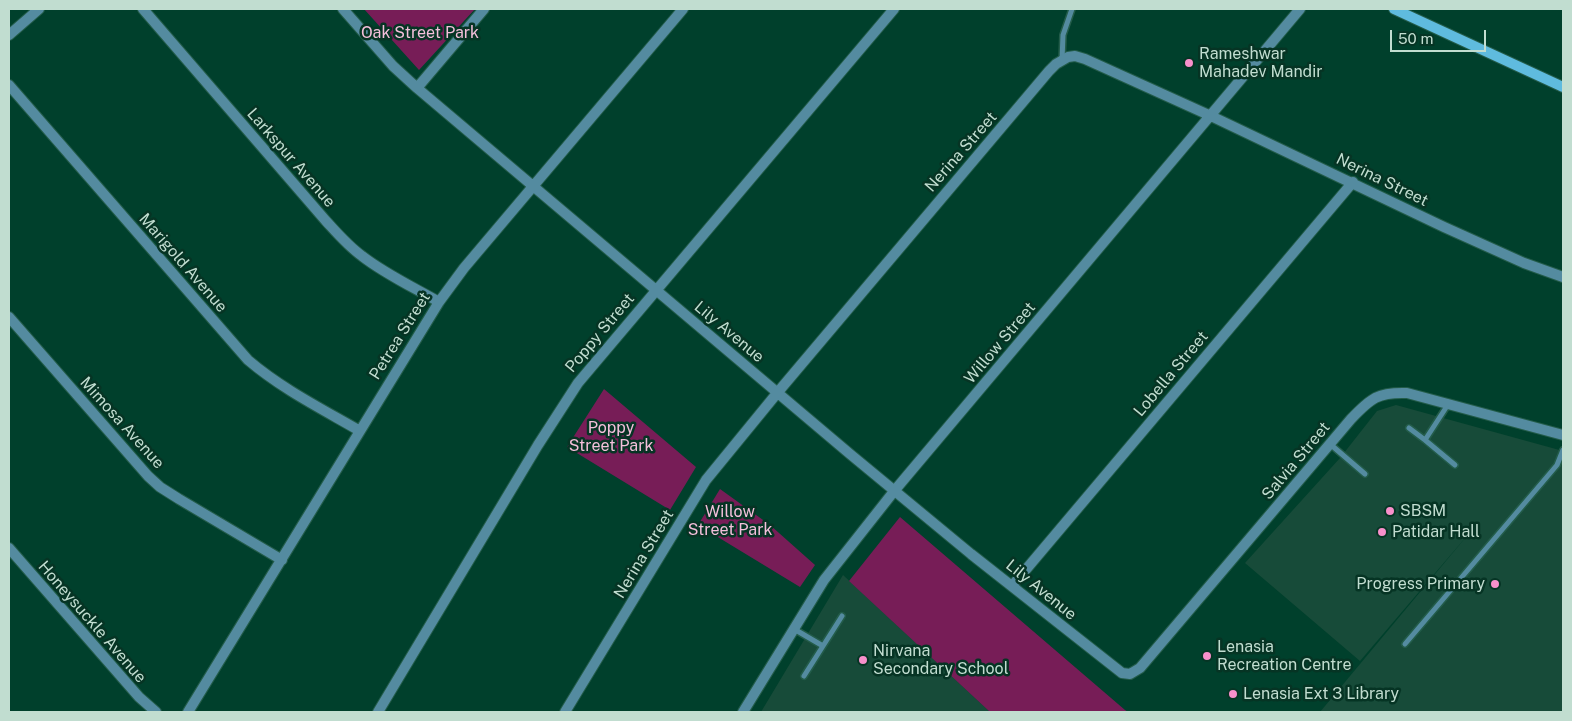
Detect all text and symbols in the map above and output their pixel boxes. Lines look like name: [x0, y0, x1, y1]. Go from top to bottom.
scale bar: [1392, 20, 1488, 52]
park label: Oak Street Park: [361, 23, 479, 43]
text: 50 m: [1398, 30, 1433, 47]
place label: Rameshwar Mahadev Mandir: [1199, 44, 1323, 82]
marker: Rameshwar Mahadev Mandir: [1183, 57, 1195, 69]
street label: Larkspur Avenue: [243, 105, 339, 211]
street label: Nerina Street: [921, 108, 1001, 196]
street label: Nerina Street: [1333, 149, 1431, 211]
street label: Marigold Avenue: [135, 210, 231, 316]
street label: Petrea Street: [365, 289, 435, 383]
street label: Poppy Street: [561, 290, 639, 376]
street label: Lily Avenue: [690, 297, 768, 367]
street label: Willow Street: [960, 298, 1040, 388]
street label: Lobella Street: [1130, 327, 1212, 421]
street label: Mimosa Avenue: [76, 373, 168, 473]
park label: Poppy Street Park: [569, 418, 653, 456]
street label: Salvia Street: [1258, 418, 1334, 504]
place label: SBSM: [1400, 501, 1446, 521]
park label: Willow Street Park: [688, 502, 772, 540]
marker: SBSM: [1384, 505, 1396, 517]
street label: Nerina Street: [610, 506, 678, 602]
place label: Patidar Hall: [1392, 522, 1480, 542]
marker: Patidar Hall: [1376, 526, 1388, 538]
street label: Lily Avenue: [1002, 556, 1080, 624]
street label: Honeysuckle Avenue: [34, 557, 150, 687]
place label: Progress Primary: [1356, 574, 1485, 594]
marker: Progress Primary: [1489, 578, 1501, 590]
place label: Lenasia Recreation Centre: [1217, 637, 1352, 675]
place label: Nirvana Secondary School: [873, 641, 1008, 679]
marker: Lenasia Recreation Centre: [1201, 650, 1213, 662]
marker: Nirvana Secondary School: [857, 654, 869, 666]
place label: Lenasia Ext 3 Library: [1243, 684, 1399, 704]
marker: Lenasia Ext 3 Library: [1227, 688, 1239, 700]

